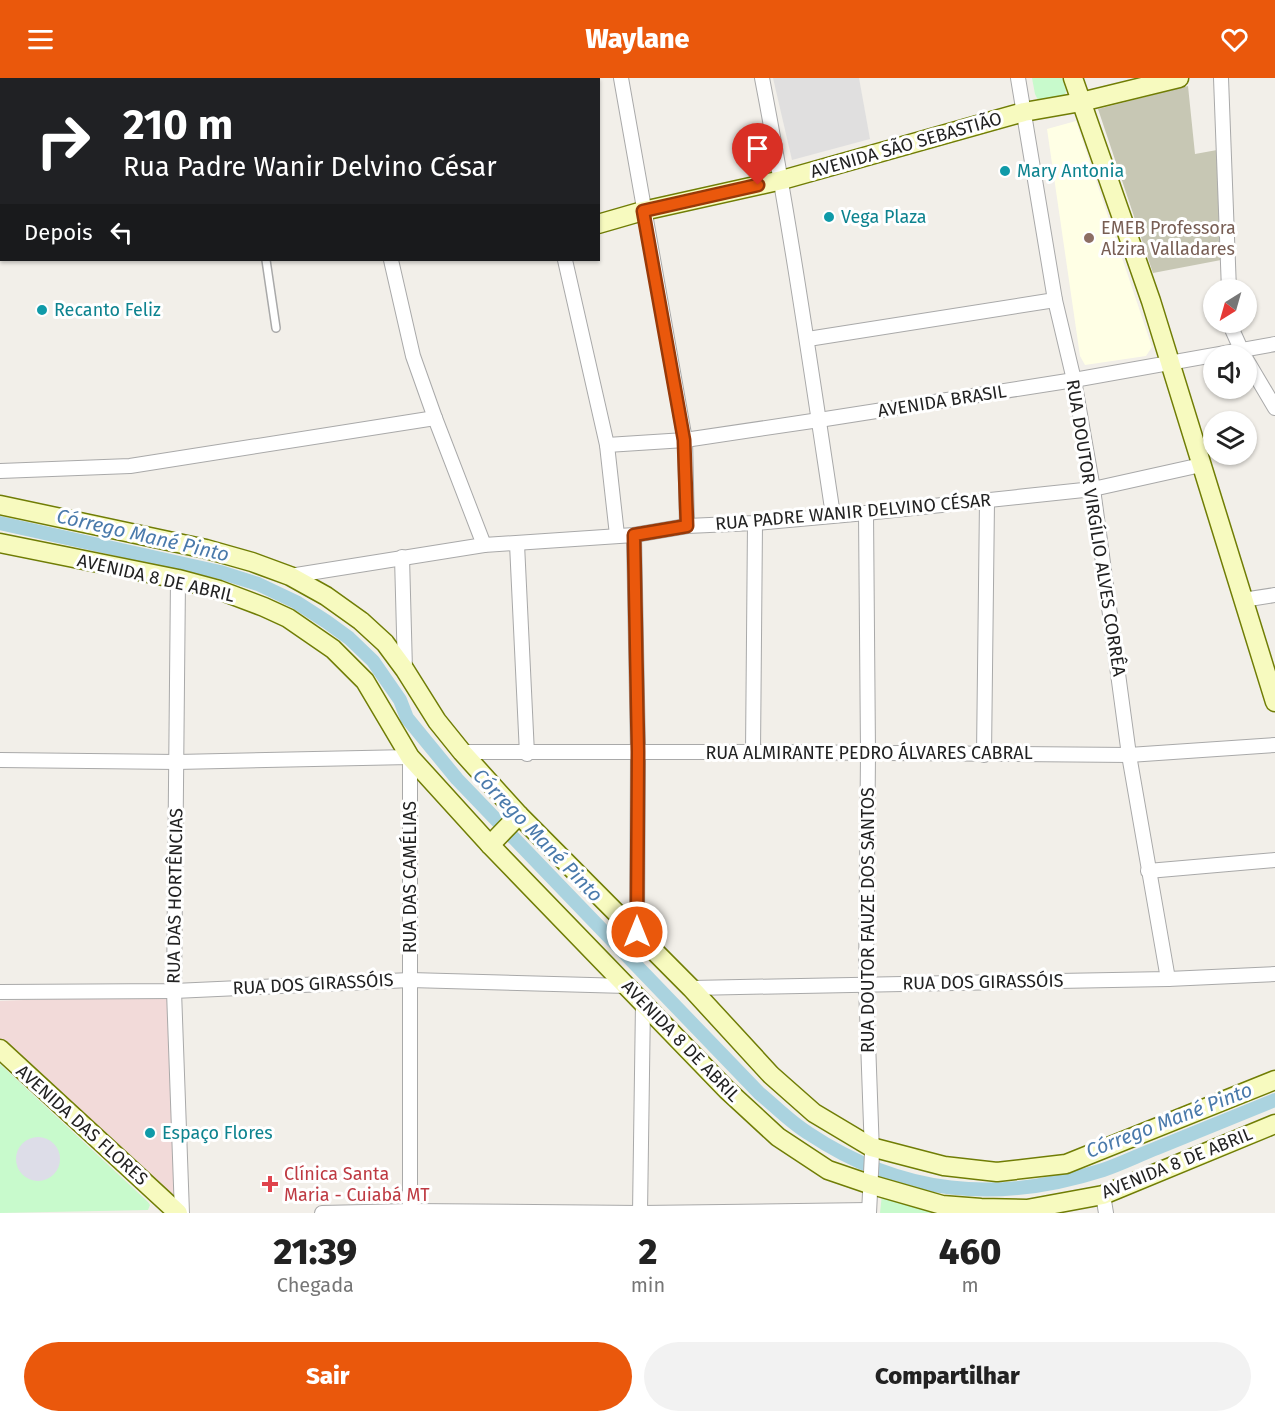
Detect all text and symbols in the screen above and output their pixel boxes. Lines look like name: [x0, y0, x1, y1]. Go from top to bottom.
icon: menu: [24, 23, 57, 56]
text: Waylane: [585, 23, 690, 55]
icon: heart: [1218, 23, 1251, 56]
text: 210 m: [123, 100, 233, 150]
icon: right: [24, 102, 102, 180]
street label: AVENIDA SÃO SEBASTIÃO: [807, 106, 1004, 183]
pin: [732, 123, 783, 185]
icon: arrive: [741, 132, 774, 165]
text: Rua Padre Wanir Delvino César: [123, 151, 497, 183]
place label: Mary Antonia: [1017, 160, 1124, 182]
marker: Mary Antonia: [998, 164, 1012, 178]
place label: Vega Plaza: [841, 206, 927, 228]
marker: Vega Plaza: [822, 210, 836, 224]
icon: left: [105, 216, 138, 249]
place label: EMEB Professora Alzira Valladares: [1101, 217, 1236, 260]
text: Depois: [24, 219, 93, 246]
marker: EMEB Professora Alzira Valladares: [1082, 231, 1096, 245]
north arrow: [1203, 279, 1257, 333]
map controls: [1203, 279, 1257, 465]
place label: Recanto Feliz: [54, 299, 161, 321]
marker: Recanto Feliz: [35, 303, 49, 317]
button: sound: [1203, 345, 1257, 399]
street label: RUA DOUTOR VIRGÍLIO ALVES CORRÊA: [1062, 378, 1131, 679]
street label: AVENIDA BRASIL: [876, 380, 1008, 422]
button: layers: [1203, 411, 1257, 465]
street label: RUA PADRE WANIR DELVINO CÉSAR: [714, 488, 992, 535]
water label: Córrego Mané Pinto: [54, 503, 232, 567]
street label: AVENIDA 8 DE ABRIL: [75, 549, 237, 607]
street label: RUA ALMIRANTE PEDRO ÁLVARES CABRAL: [705, 741, 1033, 764]
water label: Córrego Mané Pinto: [468, 763, 608, 907]
street label: RUA DOUTOR FAUZE DOS SANTOS: [857, 787, 879, 1053]
street label: RUA DAS CAMÉLIAS: [398, 801, 421, 953]
street label: RUA DAS HORTÊNCIAS: [162, 808, 188, 984]
position arrow: [605, 900, 669, 964]
street label: RUA DOS GIRASSÓIS: [232, 969, 394, 999]
street label: RUA DOS GIRASSÓIS: [902, 970, 1064, 994]
street label: AVENIDA 8 DE ABRIL: [617, 975, 745, 1107]
street label: AVENIDA DAS FLORES: [12, 1060, 153, 1190]
water label: Córrego Mané Pinto: [1082, 1077, 1256, 1163]
place label: Espaço Flores: [162, 1122, 273, 1144]
street label: AVENIDA 8 DE ABRIL: [1098, 1123, 1256, 1203]
marker: Espaço Flores: [143, 1126, 157, 1140]
place label: Clínica Santa Maria - Cuiabá MT: [284, 1163, 430, 1206]
marker: Clínica Santa Maria - Cuiabá MT: [261, 1175, 279, 1193]
text: 21:39: [274, 1230, 357, 1274]
text: 2: [638, 1230, 657, 1274]
text: 460: [939, 1230, 1001, 1274]
text: Chegada: [277, 1273, 354, 1297]
text: min: [631, 1273, 665, 1297]
text: m: [962, 1273, 979, 1297]
button: Sair: [24, 1342, 632, 1411]
button: Compartilhar: [644, 1342, 1251, 1411]

